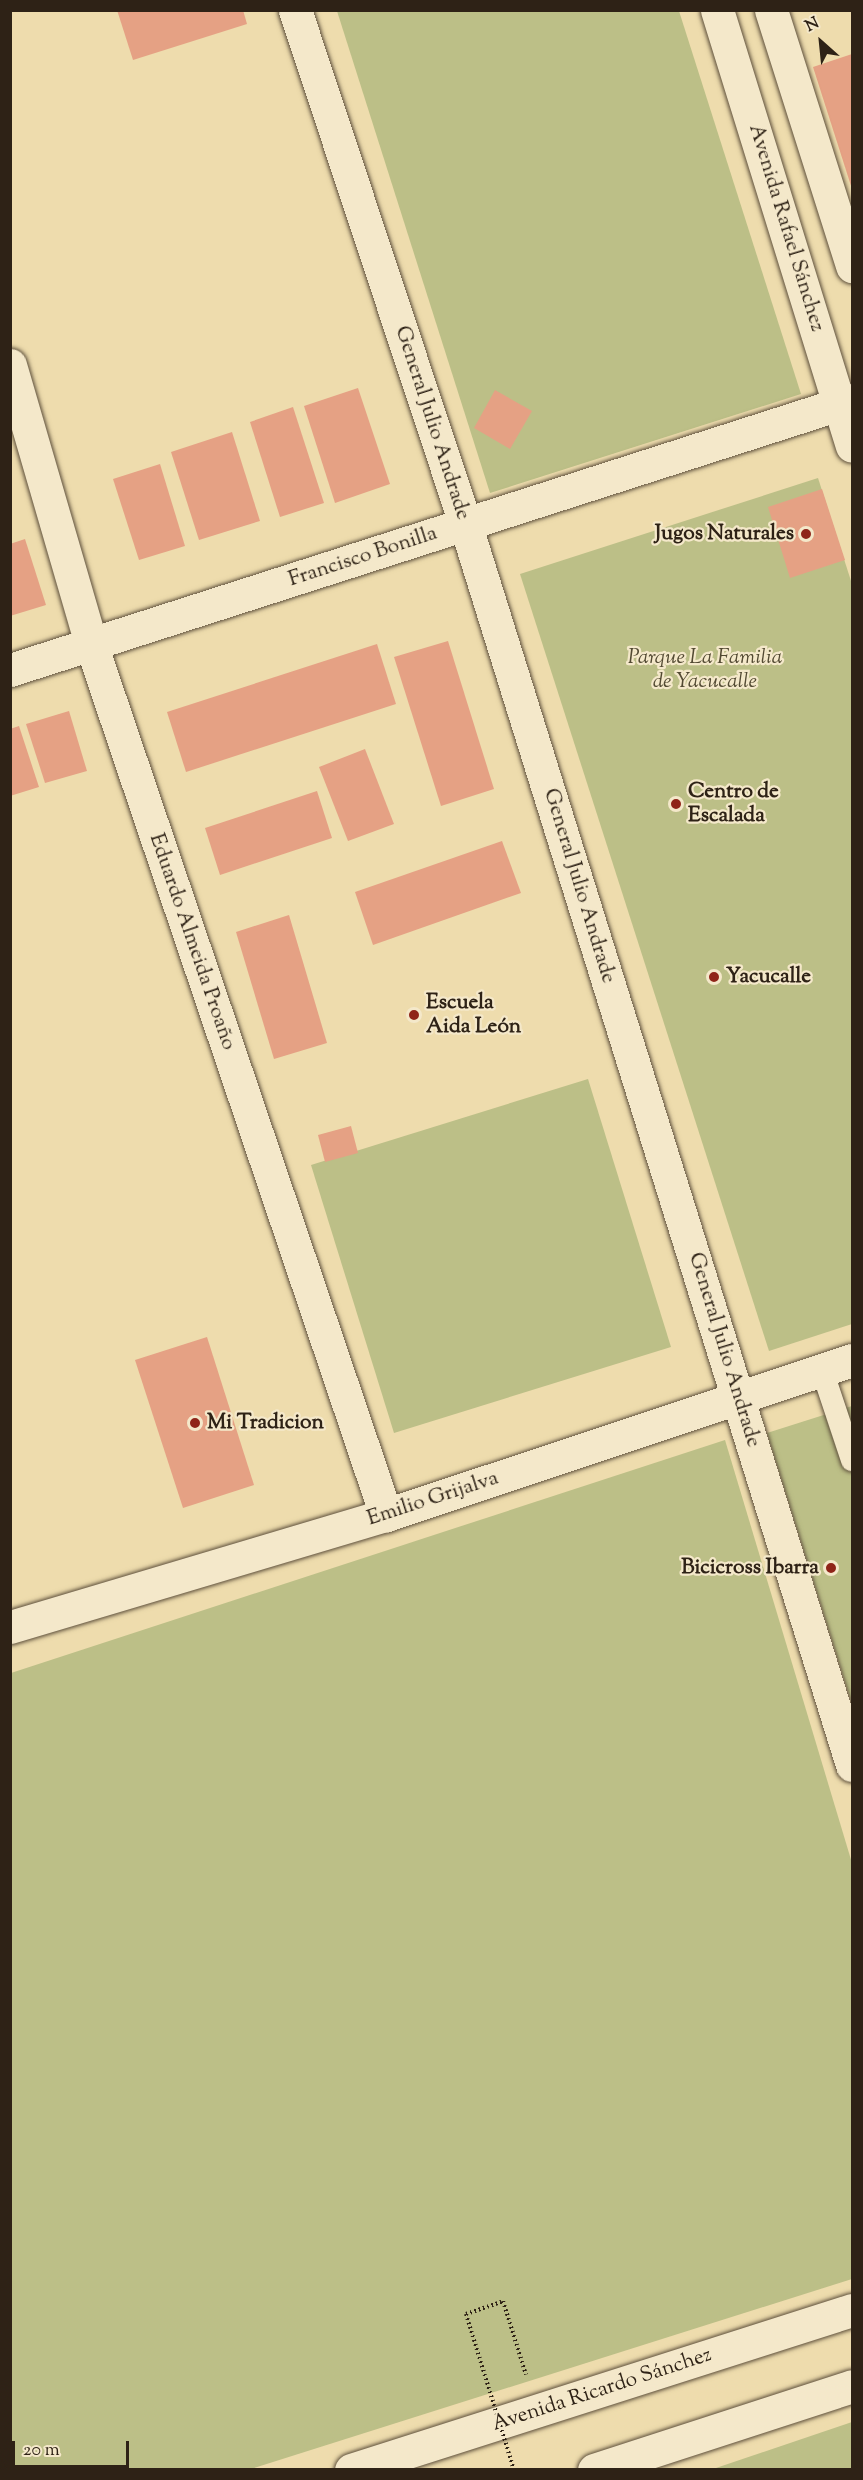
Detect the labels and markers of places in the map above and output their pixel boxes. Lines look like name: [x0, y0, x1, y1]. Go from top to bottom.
place label: Jugos Naturales: [655, 521, 794, 547]
marker: Jugos Naturales: [799, 527, 813, 541]
place label: Centro de Escalada: [688, 779, 779, 829]
marker: Centro de Escalada: [669, 797, 683, 811]
place label: Yacucalle: [726, 964, 811, 990]
marker: Yacucalle: [707, 970, 721, 984]
place label: Escuela Aida León: [426, 990, 521, 1040]
marker: Escuela Aida León: [407, 1008, 421, 1022]
place label: Mi Tradicion: [207, 1410, 324, 1436]
marker: Mi Tradicion: [188, 1416, 202, 1430]
place label: Bicicross Ibarra: [681, 1555, 819, 1581]
marker: Bicicross Ibarra: [824, 1561, 838, 1575]

